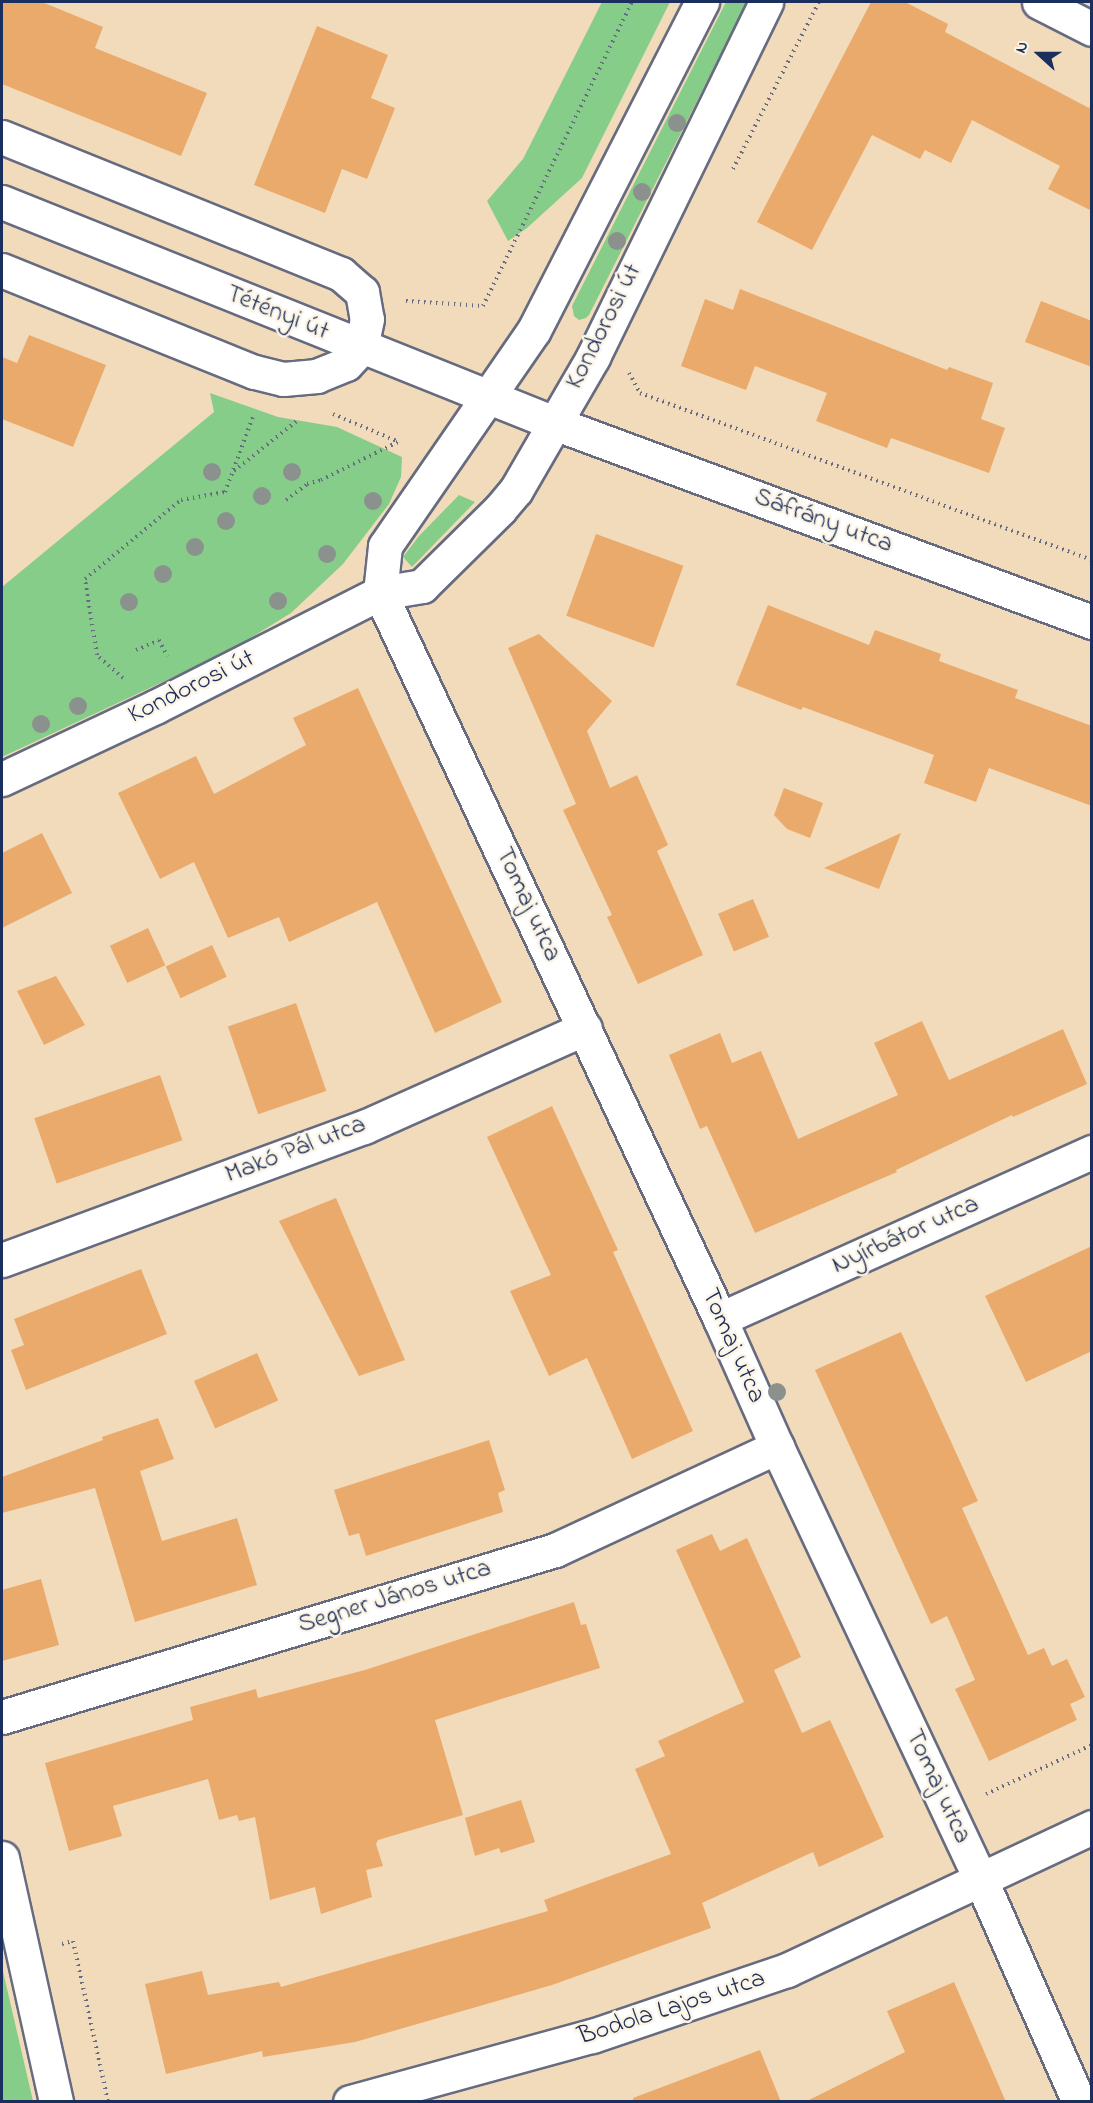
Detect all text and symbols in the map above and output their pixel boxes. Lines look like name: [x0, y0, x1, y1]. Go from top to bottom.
north arrow: [1009, 24, 1069, 84]
text: N: [1009, 38, 1035, 57]
street label: Kondorosi út: [560, 259, 650, 395]
street label: Tétényi út: [221, 279, 333, 349]
street label: Sáfrány utca: [749, 483, 897, 561]
street label: Kondorosi út: [124, 644, 260, 732]
street label: Tomaj utca: [487, 843, 567, 967]
street label: Makó Pál utca: [221, 1110, 371, 1192]
street label: Nyírbátor utca: [828, 1190, 984, 1282]
street label: Tomaj utca: [693, 1284, 771, 1408]
street label: Segner János utca: [295, 1554, 495, 1642]
street label: Tomaj utca: [897, 1725, 977, 1849]
street label: Bodola Lajos utca: [575, 1964, 769, 2054]

